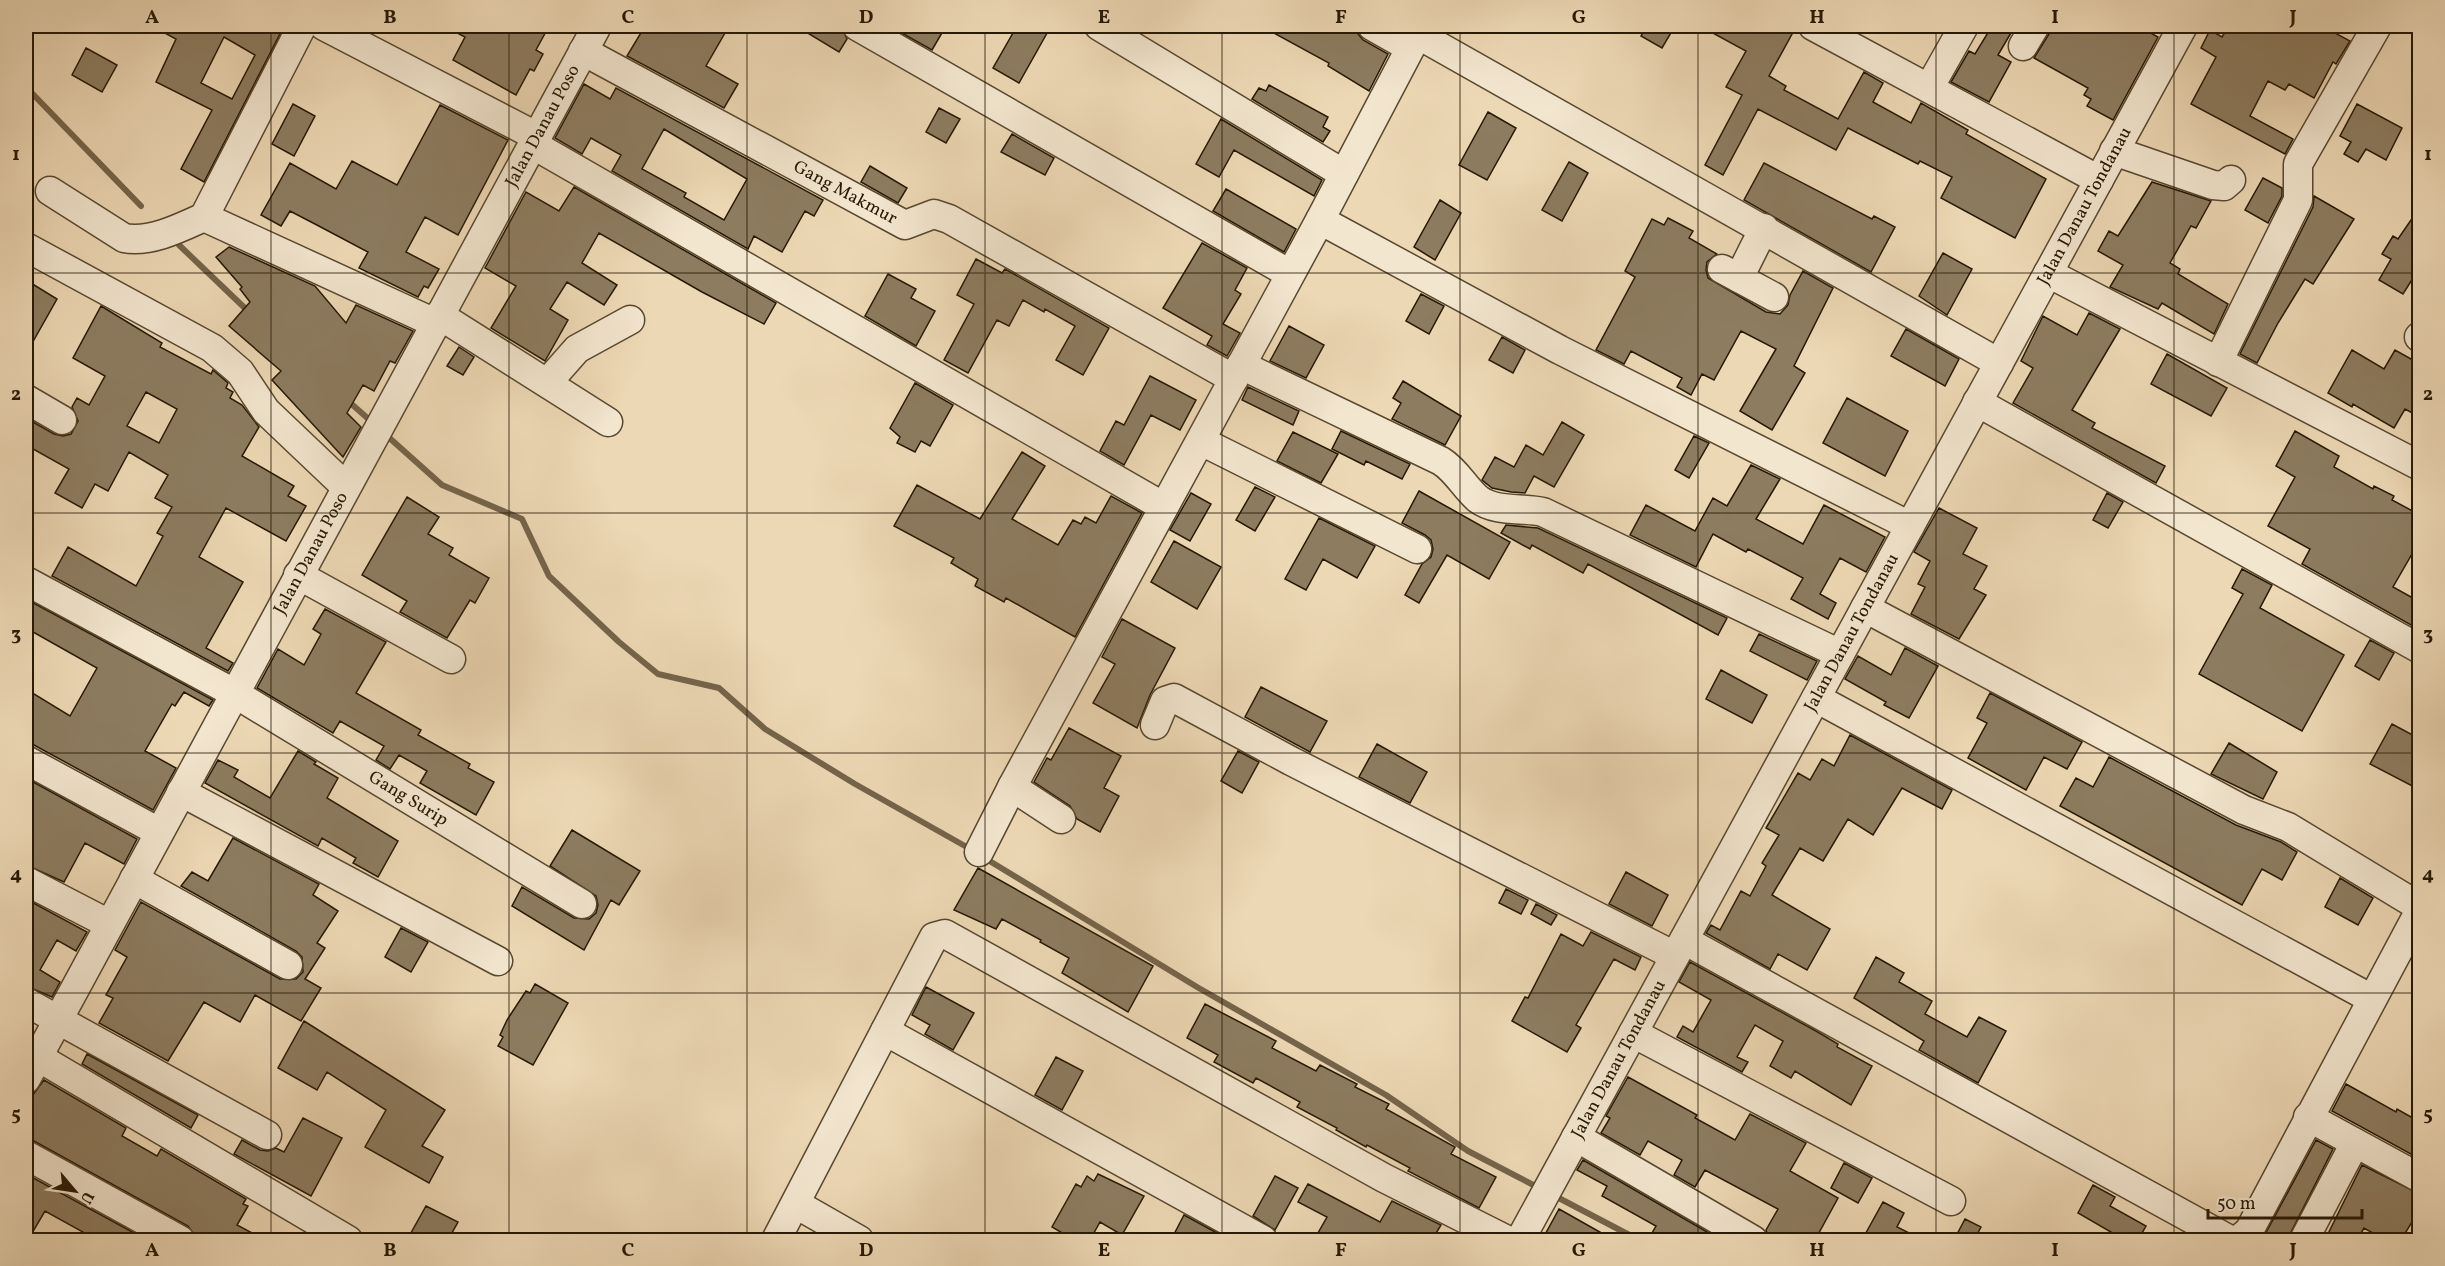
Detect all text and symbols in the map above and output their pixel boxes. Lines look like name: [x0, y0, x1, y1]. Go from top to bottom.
text: A: [145, 4, 159, 32]
text: B: [383, 4, 397, 32]
text: C: [622, 4, 635, 32]
text: D: [859, 4, 873, 32]
text: E: [1098, 4, 1110, 32]
text: F: [1335, 4, 1347, 32]
text: G: [1572, 4, 1586, 32]
text: H: [1809, 4, 1825, 32]
text: I: [2051, 4, 2059, 32]
text: J: [2288, 4, 2297, 32]
street label: Jalan Danau Poso: [499, 60, 586, 192]
street label: Jalan Danau Tondanau: [2031, 122, 2138, 290]
text: 1: [12, 141, 20, 169]
text: 1: [2424, 141, 2432, 169]
street label: Gang Makmur: [789, 154, 902, 231]
text: 2: [11, 381, 21, 409]
text: 2: [2423, 381, 2433, 409]
street label: Jalan Danau Poso: [268, 487, 355, 619]
street label: Jalan Danau Tondanau: [1798, 549, 1905, 716]
text: 3: [11, 621, 21, 649]
text: 3: [2423, 621, 2433, 649]
street label: Gang Surip: [364, 765, 453, 832]
text: 4: [10, 861, 22, 889]
text: 4: [2422, 861, 2434, 889]
street label: Jalan Danau Tondanau: [1565, 975, 1672, 1143]
text: 5: [11, 1101, 21, 1129]
text: 5: [2423, 1101, 2433, 1129]
north arrow: [45, 1161, 105, 1221]
scale bar: [2208, 1182, 2362, 1220]
text: U: [74, 1187, 99, 1207]
text: 50 m: [2217, 1192, 2256, 1217]
text: A: [145, 1237, 159, 1265]
text: B: [383, 1237, 397, 1265]
text: C: [622, 1237, 635, 1265]
text: D: [859, 1237, 873, 1265]
text: E: [1098, 1237, 1110, 1265]
text: F: [1335, 1237, 1347, 1265]
text: G: [1572, 1237, 1586, 1265]
text: H: [1809, 1237, 1825, 1265]
text: I: [2051, 1237, 2059, 1265]
text: J: [2288, 1237, 2297, 1265]

